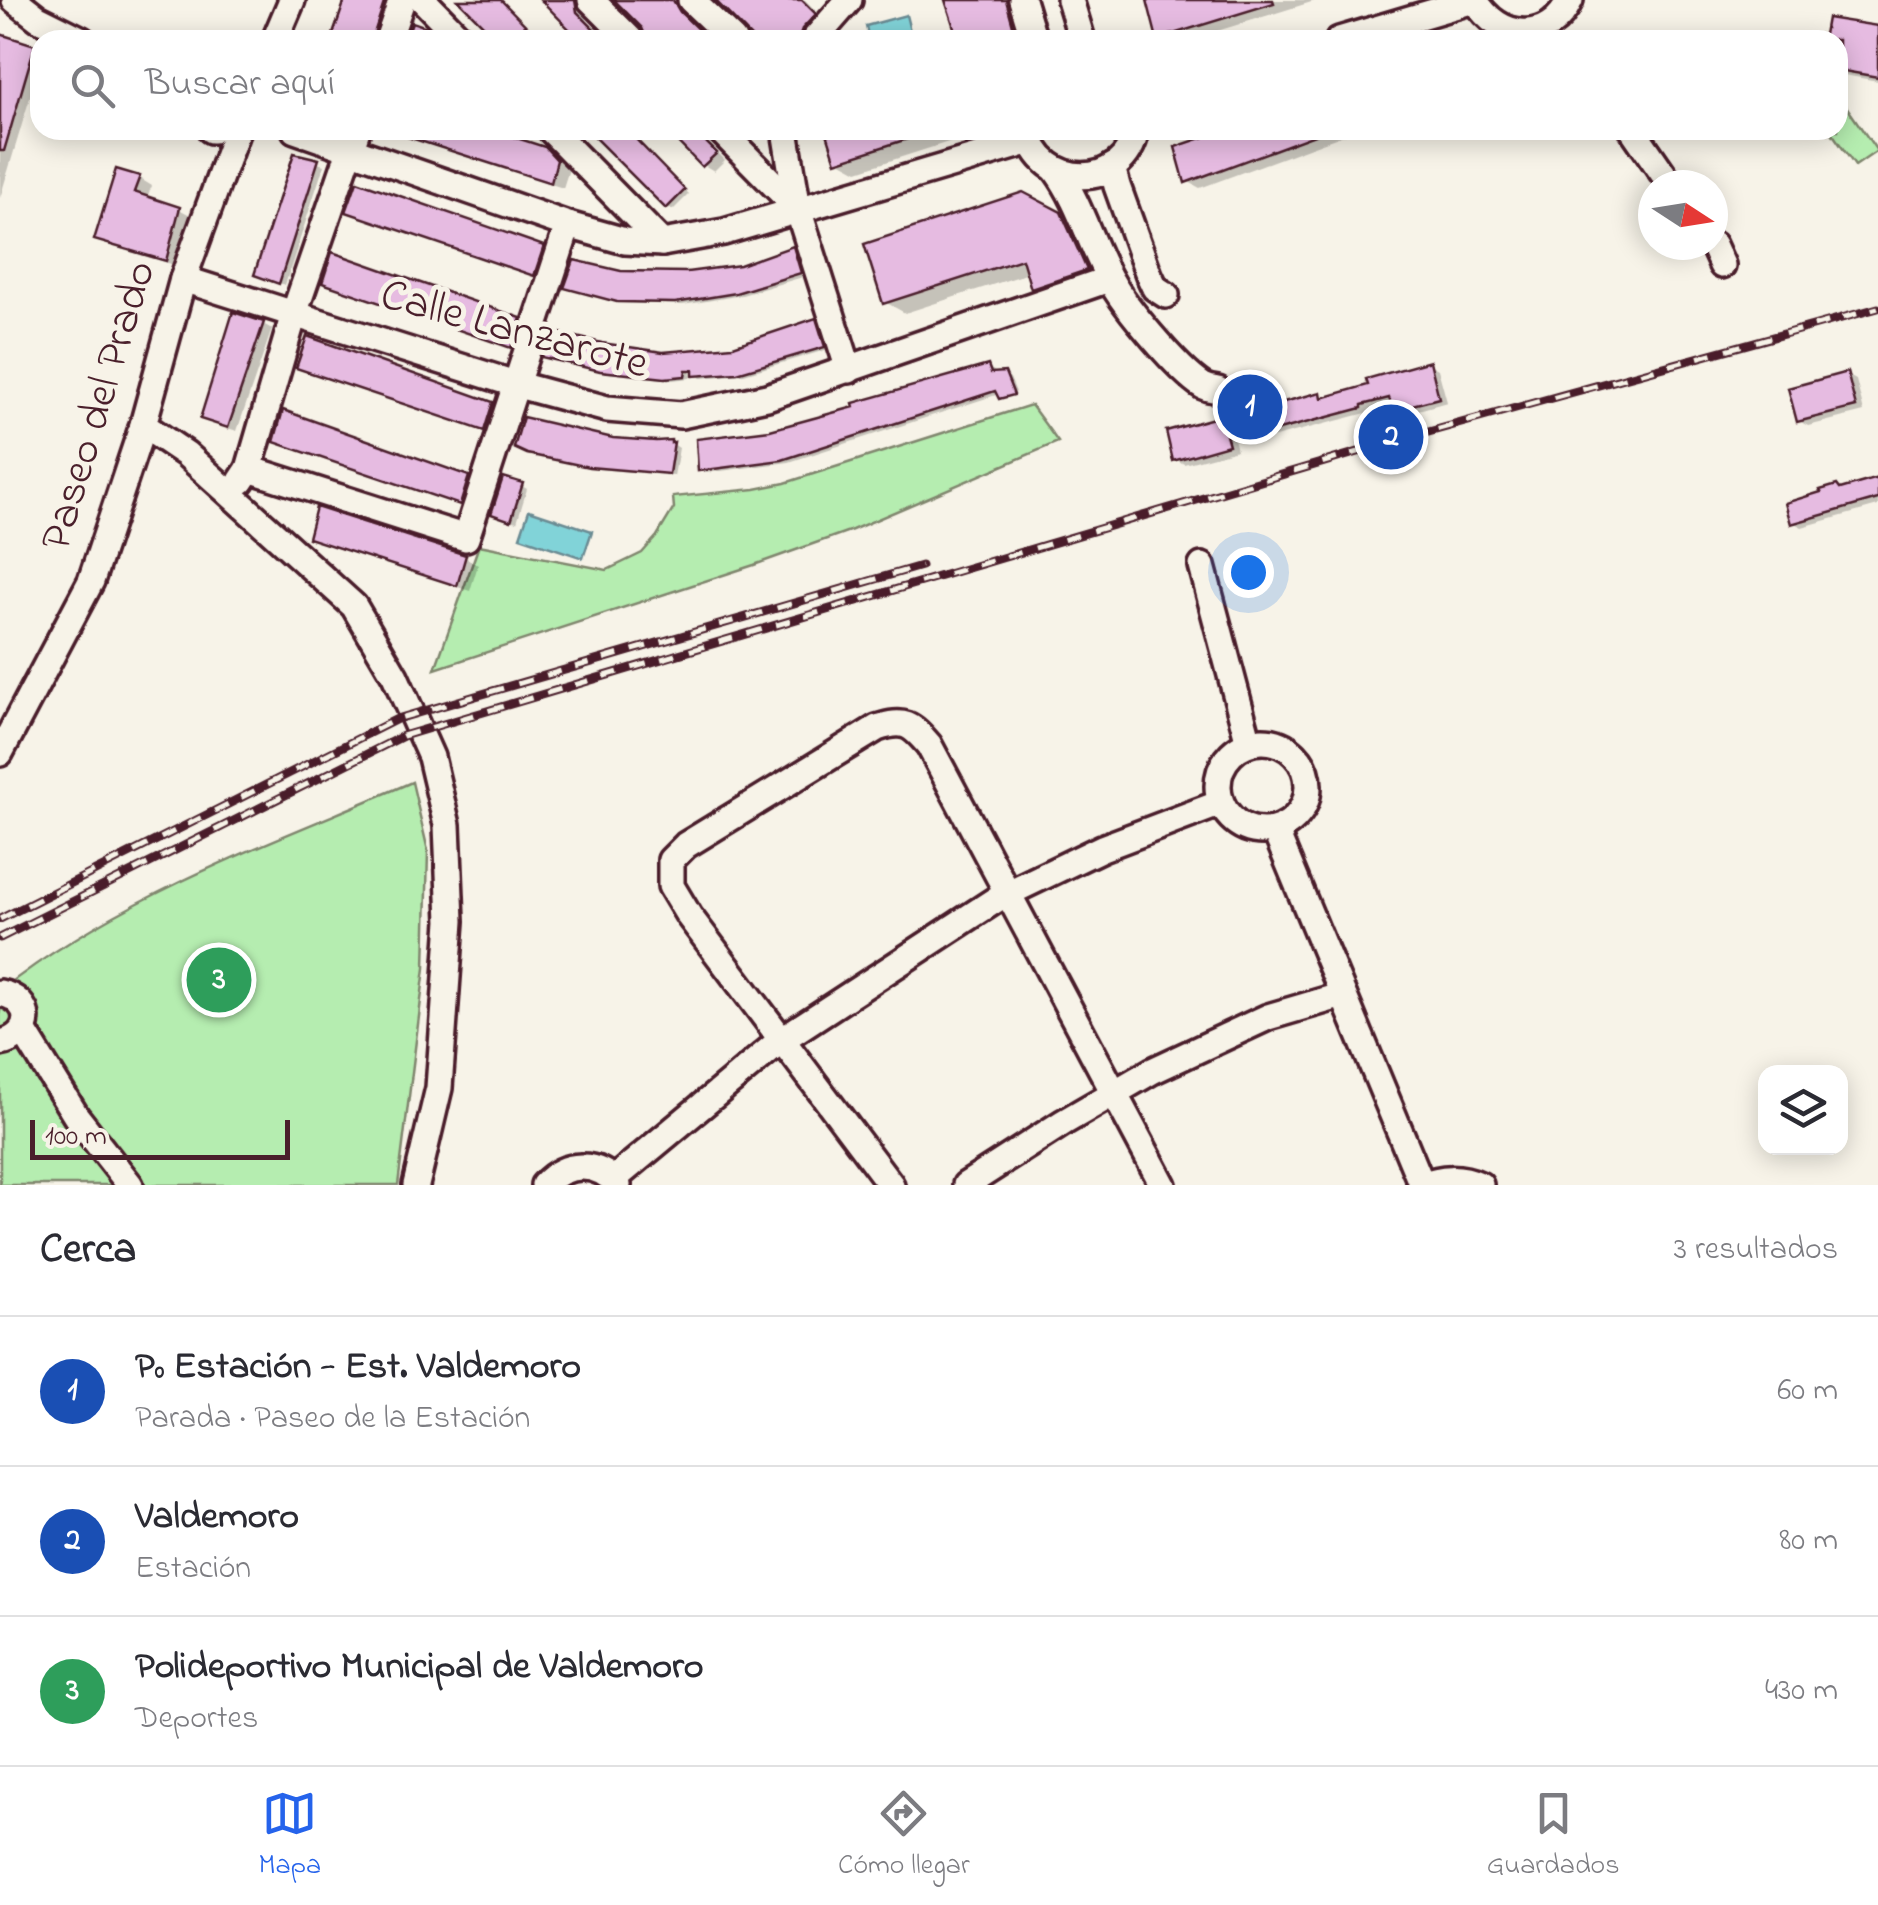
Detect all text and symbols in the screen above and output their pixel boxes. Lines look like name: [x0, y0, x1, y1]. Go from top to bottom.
search box: [30, 30, 1848, 140]
text: Buscar aquí: [145, 57, 335, 113]
icon: search: [65, 58, 120, 113]
north arrow: [1638, 170, 1728, 260]
street label: Paseo del Prado: [25, 253, 175, 559]
street label: Calle Lanzarote: [373, 264, 656, 399]
pin: 1: [1218, 370, 1282, 444]
pin: 2: [1358, 400, 1424, 474]
your location: [1223, 547, 1274, 598]
pin: 3: [186, 942, 252, 1018]
map controls: [1758, 1065, 1848, 1155]
button: layers: [1758, 1065, 1848, 1155]
scale bar: [30, 1115, 290, 1160]
text: 100 m: [45, 1117, 107, 1158]
text: Cerca: [40, 1220, 136, 1281]
text: 3 resultados: [1674, 1227, 1838, 1274]
text: Pº Estación - Est. Valdemoro: [135, 1340, 581, 1396]
text: 1: [67, 1368, 78, 1415]
text: 60 m: [1777, 1368, 1838, 1415]
text: Parada · Paseo de la Estación: [135, 1396, 530, 1443]
text: Valdemoro: [135, 1490, 299, 1546]
text: 2: [65, 1518, 80, 1565]
text: 80 m: [1779, 1518, 1838, 1565]
text: Estación: [135, 1546, 251, 1593]
text: Polideportivo Municipal de Valdemoro: [135, 1640, 704, 1696]
text: 3: [66, 1668, 79, 1715]
text: 430 m: [1765, 1668, 1838, 1715]
text: Deportes: [135, 1696, 258, 1743]
tab: Mapa: [259, 1786, 321, 1887]
tab: Cómo llegar: [838, 1786, 970, 1887]
tab: Guardados: [1487, 1786, 1619, 1887]

